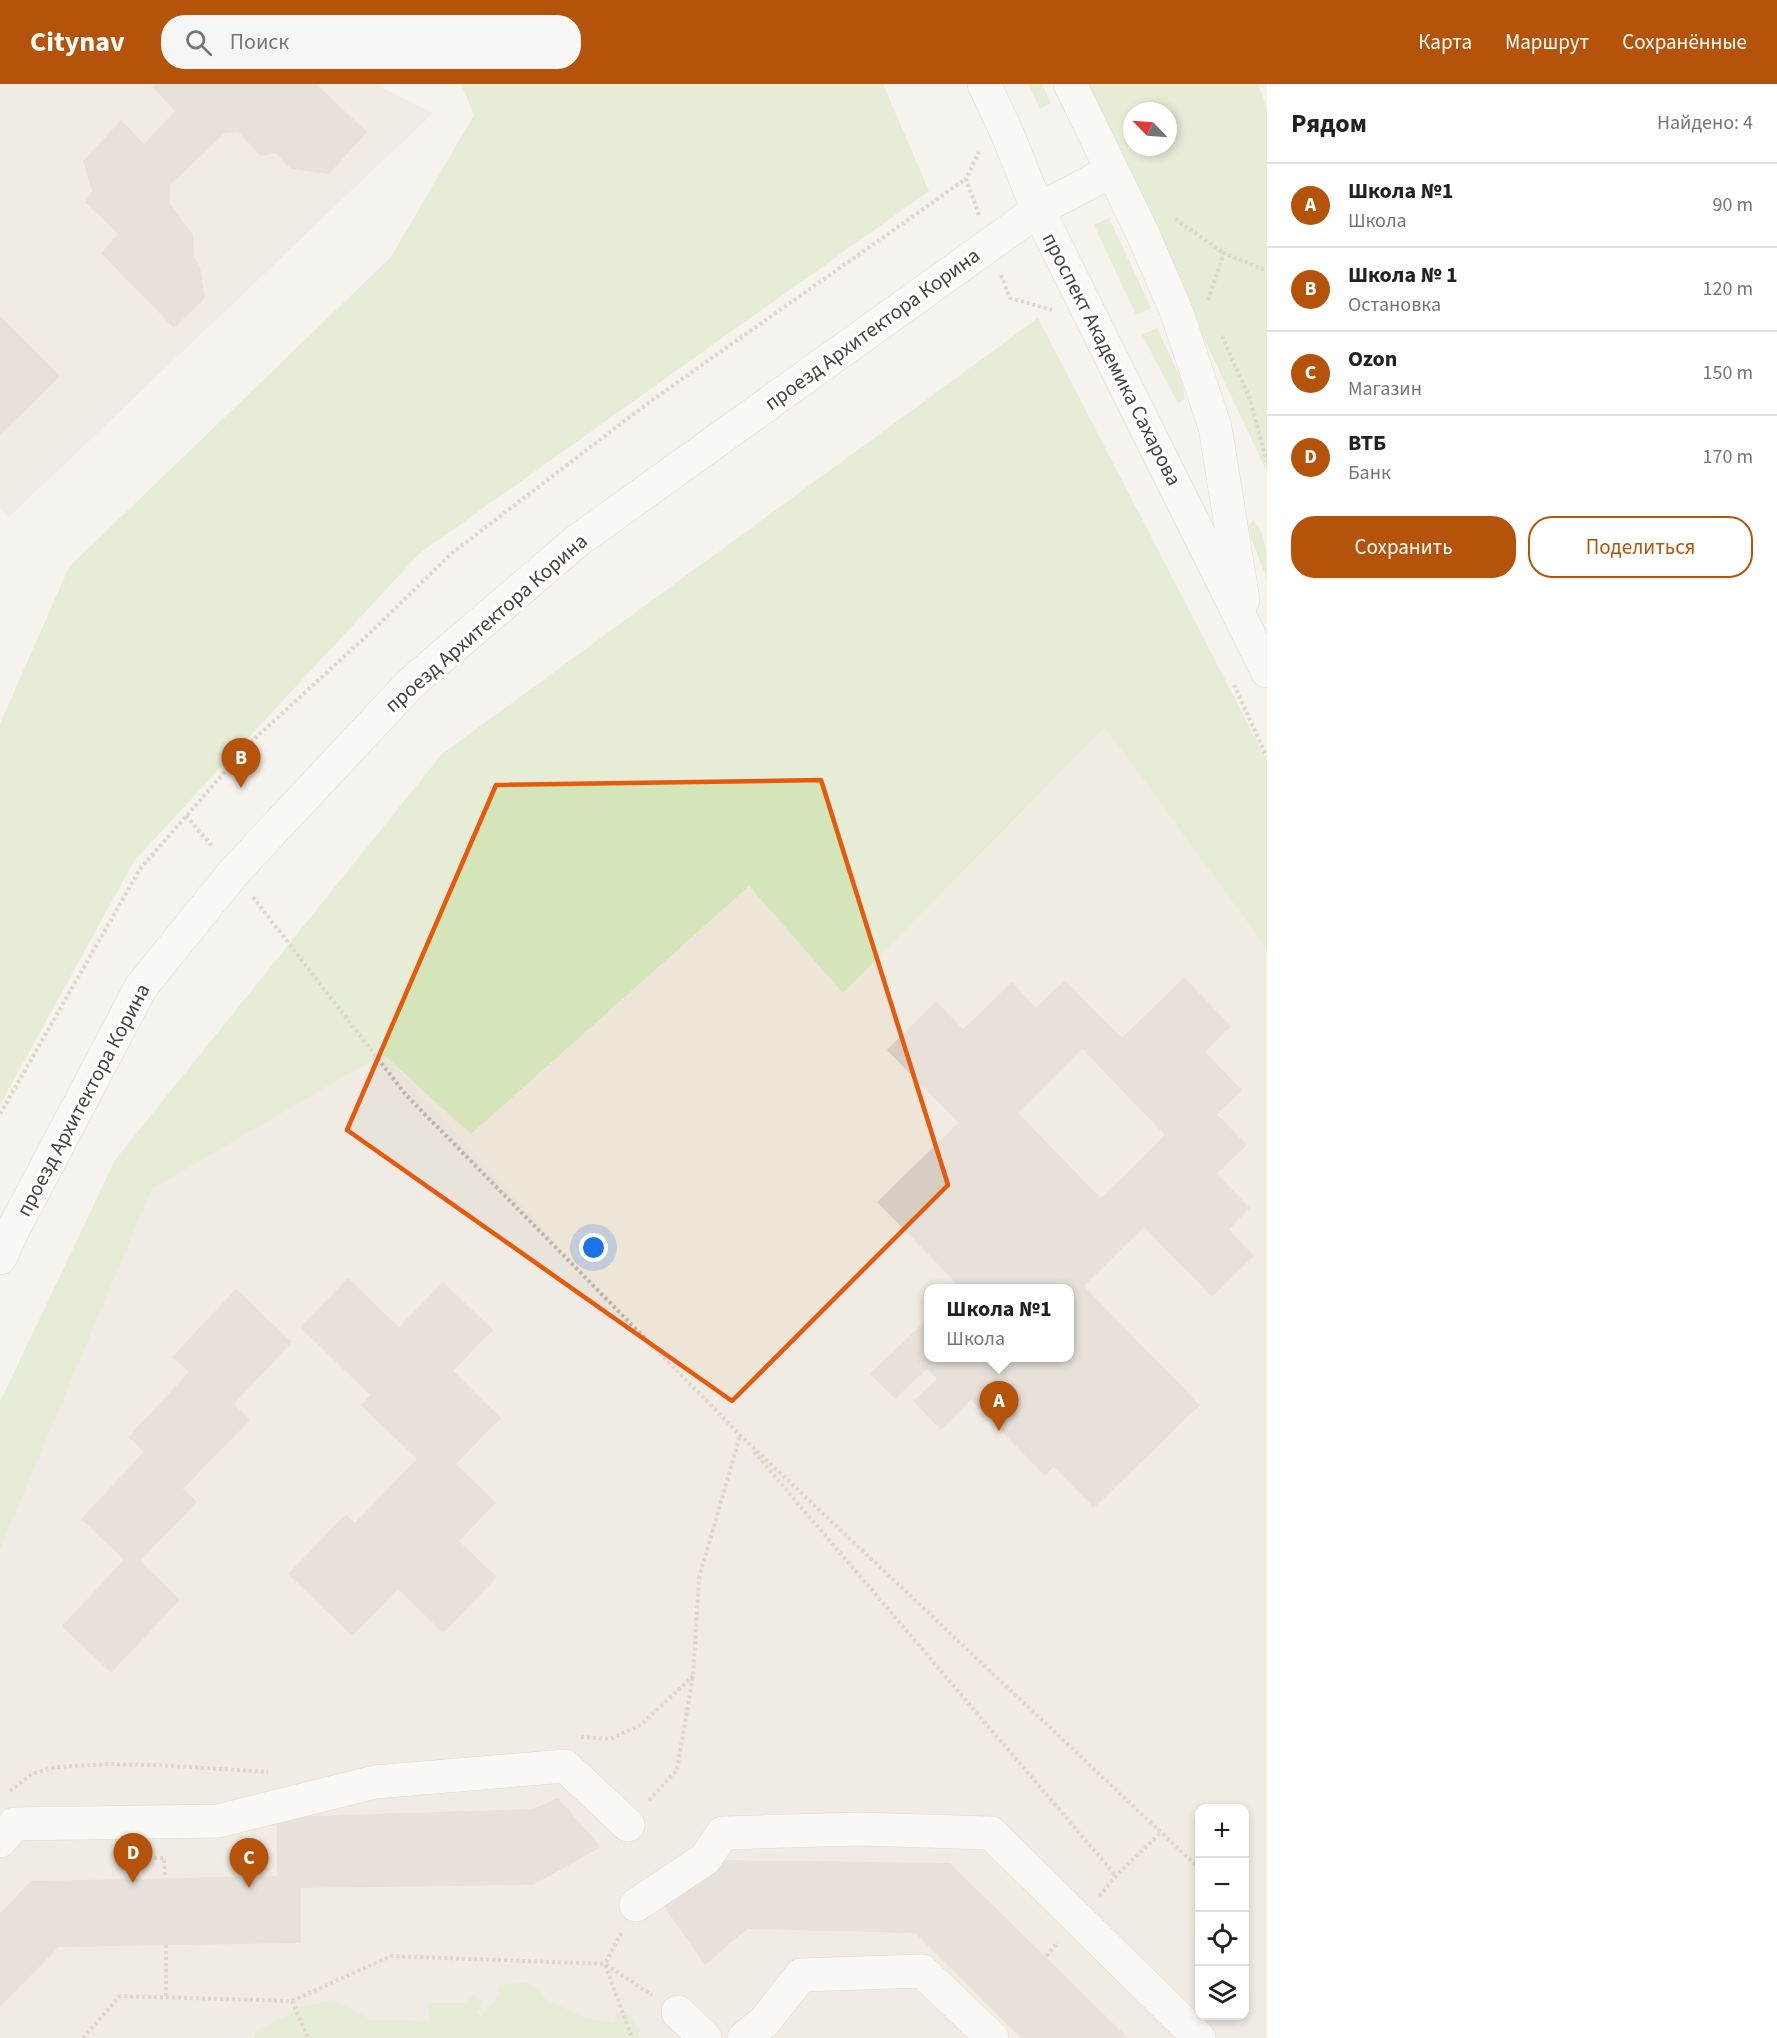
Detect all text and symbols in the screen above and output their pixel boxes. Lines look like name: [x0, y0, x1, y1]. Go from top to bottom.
search box: [161, 15, 581, 69]
text: Citynav: [30, 22, 125, 62]
icon: search: [182, 26, 215, 59]
text: Поиск: [230, 26, 289, 58]
text: Карта: [1418, 27, 1472, 57]
text: Маршрут: [1505, 27, 1589, 57]
text: Сохранённые: [1622, 27, 1747, 57]
north arrow: [1123, 102, 1177, 156]
text: Рядом: [1291, 105, 1367, 142]
text: Найдено: 4: [1657, 109, 1753, 137]
text: Школа №1: [1348, 175, 1453, 207]
text: A: [1305, 191, 1316, 219]
text: 90 m: [1713, 191, 1753, 219]
text: Школа: [1348, 207, 1407, 235]
street label: проспект Академика Сахарова: [1035, 227, 1189, 491]
street label: проезд Архитектора Корина: [758, 240, 986, 418]
text: Школа № 1: [1348, 259, 1458, 291]
text: B: [1304, 275, 1317, 303]
text: 120 m: [1703, 275, 1753, 303]
text: Остановка: [1348, 291, 1441, 319]
text: Ozon: [1348, 343, 1397, 375]
text: C: [1305, 359, 1316, 387]
text: 150 m: [1703, 359, 1753, 387]
text: Магазин: [1348, 375, 1422, 403]
text: ВТБ: [1348, 427, 1386, 459]
text: D: [1304, 443, 1317, 471]
text: 170 m: [1703, 443, 1753, 471]
text: Банк: [1348, 459, 1391, 487]
button: Сохранить: [1291, 516, 1516, 578]
button: Поделиться: [1528, 516, 1753, 578]
street label: проезд Архитектора Корина: [378, 526, 594, 720]
pin: B: [222, 738, 260, 788]
street label: проезд Архитектора Корина: [9, 978, 157, 1222]
your location: [579, 1233, 608, 1262]
popup: [924, 1284, 1074, 1362]
text: Школа №1: [946, 1293, 1052, 1325]
text: Школа: [946, 1325, 1005, 1353]
pin: A: [980, 1382, 1018, 1431]
map controls: [1195, 1804, 1249, 2020]
button: +: [1195, 1804, 1249, 1858]
pin: D: [114, 1834, 152, 1883]
pin: C: [230, 1838, 268, 1888]
button: −: [1195, 1858, 1249, 1912]
button: locate: [1195, 1912, 1249, 1966]
button: layers: [1195, 1966, 1249, 2020]

